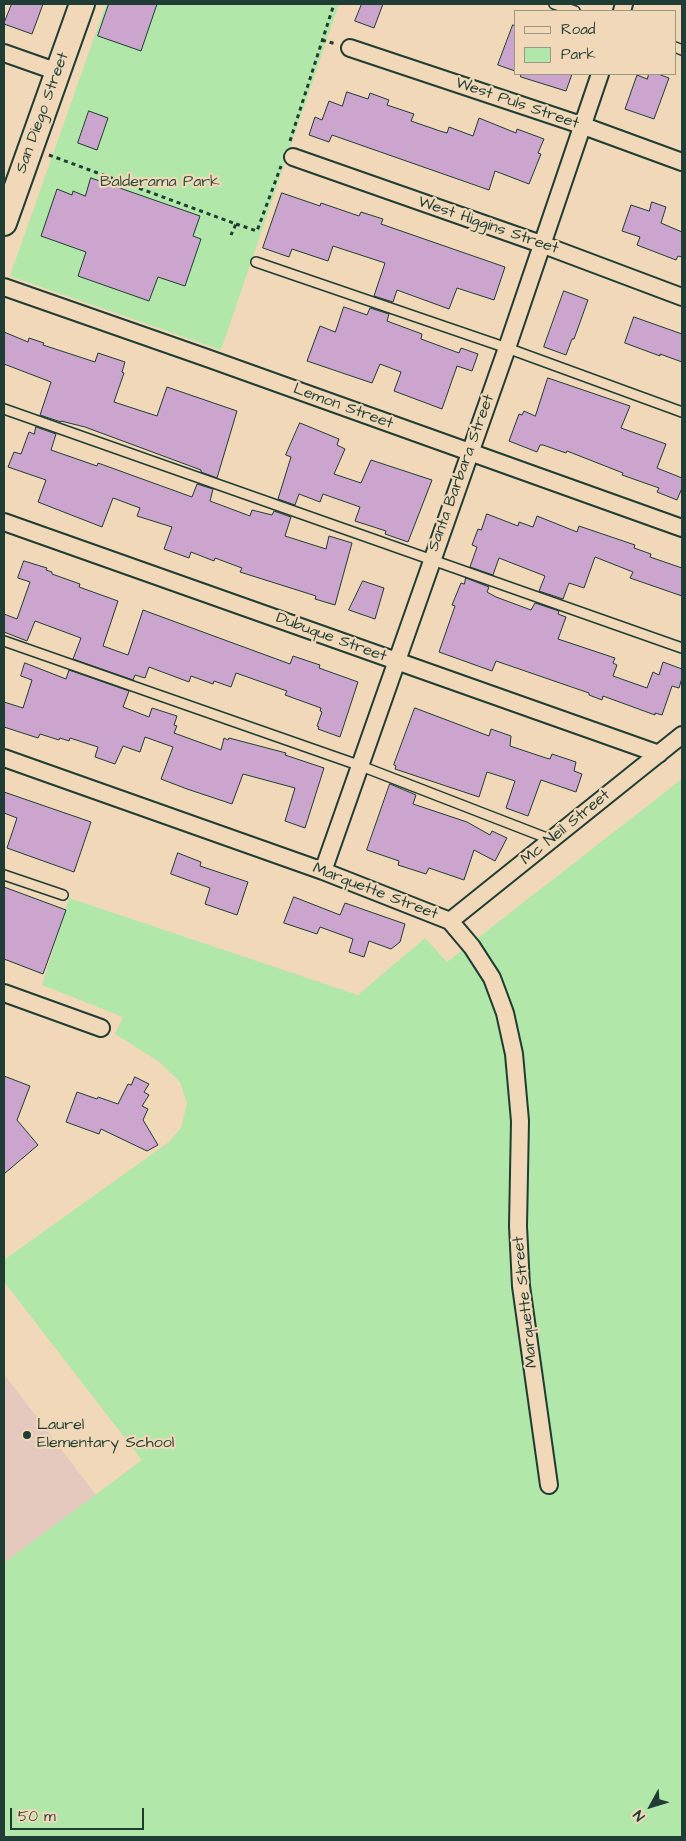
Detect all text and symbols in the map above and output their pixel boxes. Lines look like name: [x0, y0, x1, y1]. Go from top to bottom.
legend: [514, 10, 676, 75]
text: Road: [561, 19, 595, 40]
text: Park: [561, 44, 596, 65]
street label: San Diego Street: [12, 50, 74, 176]
street label: West Puls Street: [453, 74, 581, 134]
park label: Balderama Park: [100, 173, 220, 193]
street label: West Higgins Street: [415, 193, 561, 259]
street label: Lemon Street: [290, 380, 396, 434]
street label: Santa Barbara Street: [425, 392, 499, 554]
street label: Dubuque Street: [273, 609, 389, 667]
street label: Mc Neil Street: [518, 786, 614, 870]
street label: Marquette Street: [310, 859, 440, 925]
street label: Marquette Street: [510, 1235, 542, 1369]
place label: Laurel Elementary School: [37, 1416, 174, 1454]
marker: Laurel Elementary School: [21, 1429, 33, 1441]
north arrow: [626, 1781, 676, 1831]
scale bar: [12, 1798, 146, 1830]
text: 50 m: [18, 1806, 56, 1827]
text: N: [629, 1806, 650, 1825]

